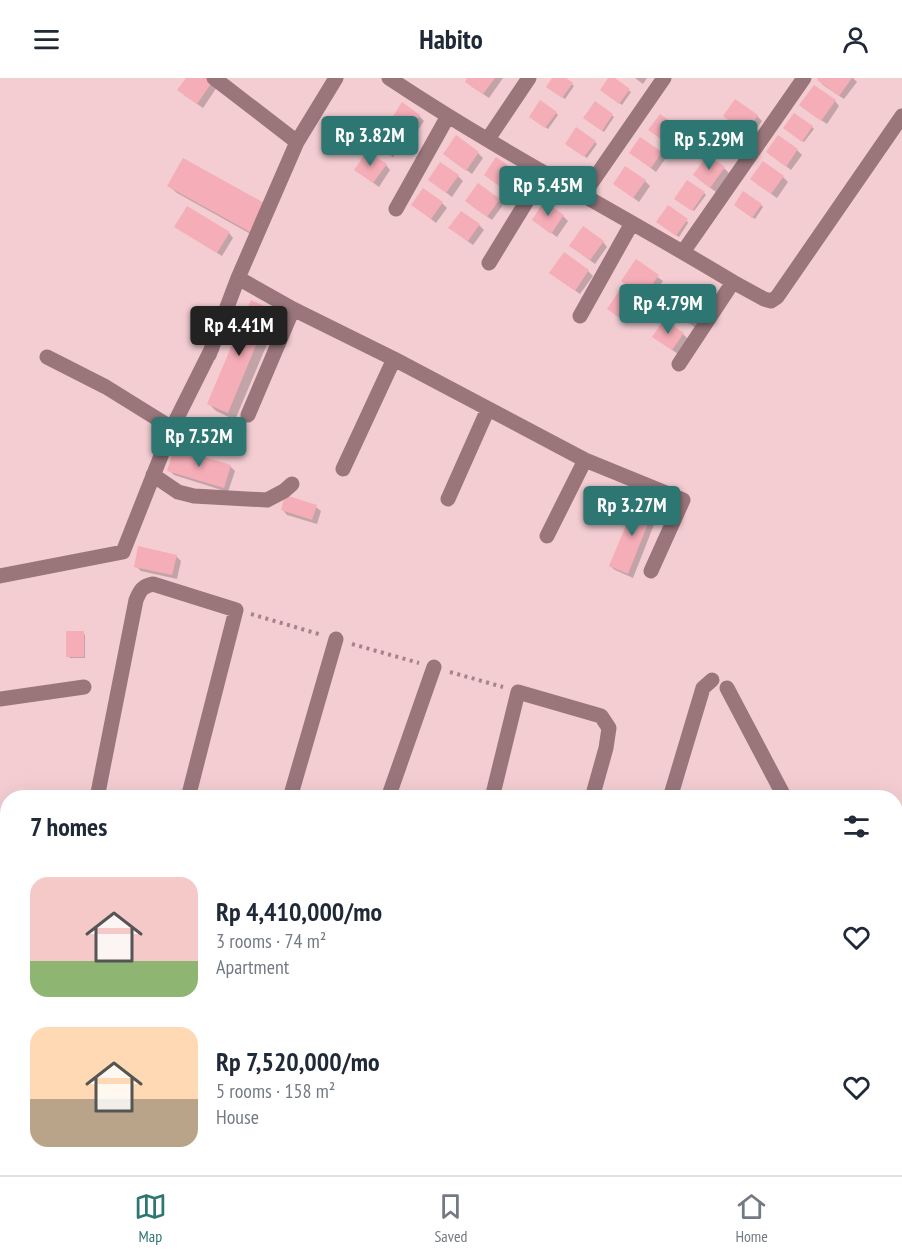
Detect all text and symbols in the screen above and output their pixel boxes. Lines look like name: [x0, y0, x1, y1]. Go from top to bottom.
text: Habito: [419, 22, 483, 56]
icon: menu: [30, 23, 63, 56]
icon: person: [839, 23, 872, 56]
pin: Rp 3.82M: [308, 116, 432, 167]
pin: Rp 5.29M: [647, 120, 771, 171]
text: Rp 3.82M: [335, 122, 405, 148]
text: Rp 5.29M: [674, 126, 744, 152]
pin: Rp 5.45M: [486, 166, 610, 217]
text: Rp 5.45M: [513, 172, 583, 198]
pin: Rp 4.79M: [606, 284, 730, 335]
text: Rp 4.79M: [633, 290, 703, 316]
pin: Rp 4.41M: [177, 306, 301, 357]
text: Rp 4.41M: [204, 312, 274, 338]
pin: Rp 7.52M: [137, 417, 261, 468]
text: Rp 7.52M: [165, 423, 233, 449]
pin: Rp 3.27M: [570, 486, 694, 537]
text: Rp 3.27M: [597, 492, 667, 518]
text: 7 homes: [30, 810, 107, 843]
icon: filters: [840, 810, 873, 843]
text: Rp 4,410,000/mo: [216, 895, 382, 928]
icon: home: [78, 901, 150, 973]
icon: heart: [840, 921, 873, 954]
text: 3 rooms · 74 m²: [216, 928, 326, 954]
text: Apartment: [216, 954, 289, 980]
text: Rp 7,520,000/mo: [216, 1045, 380, 1078]
icon: home: [78, 1051, 150, 1123]
icon: heart: [840, 1071, 873, 1104]
text: 5 rooms · 158 m²: [216, 1078, 335, 1104]
text: House: [216, 1104, 259, 1130]
tab: Map: [134, 1190, 167, 1246]
tab: Saved: [434, 1190, 467, 1246]
tab: Home: [735, 1190, 768, 1246]

